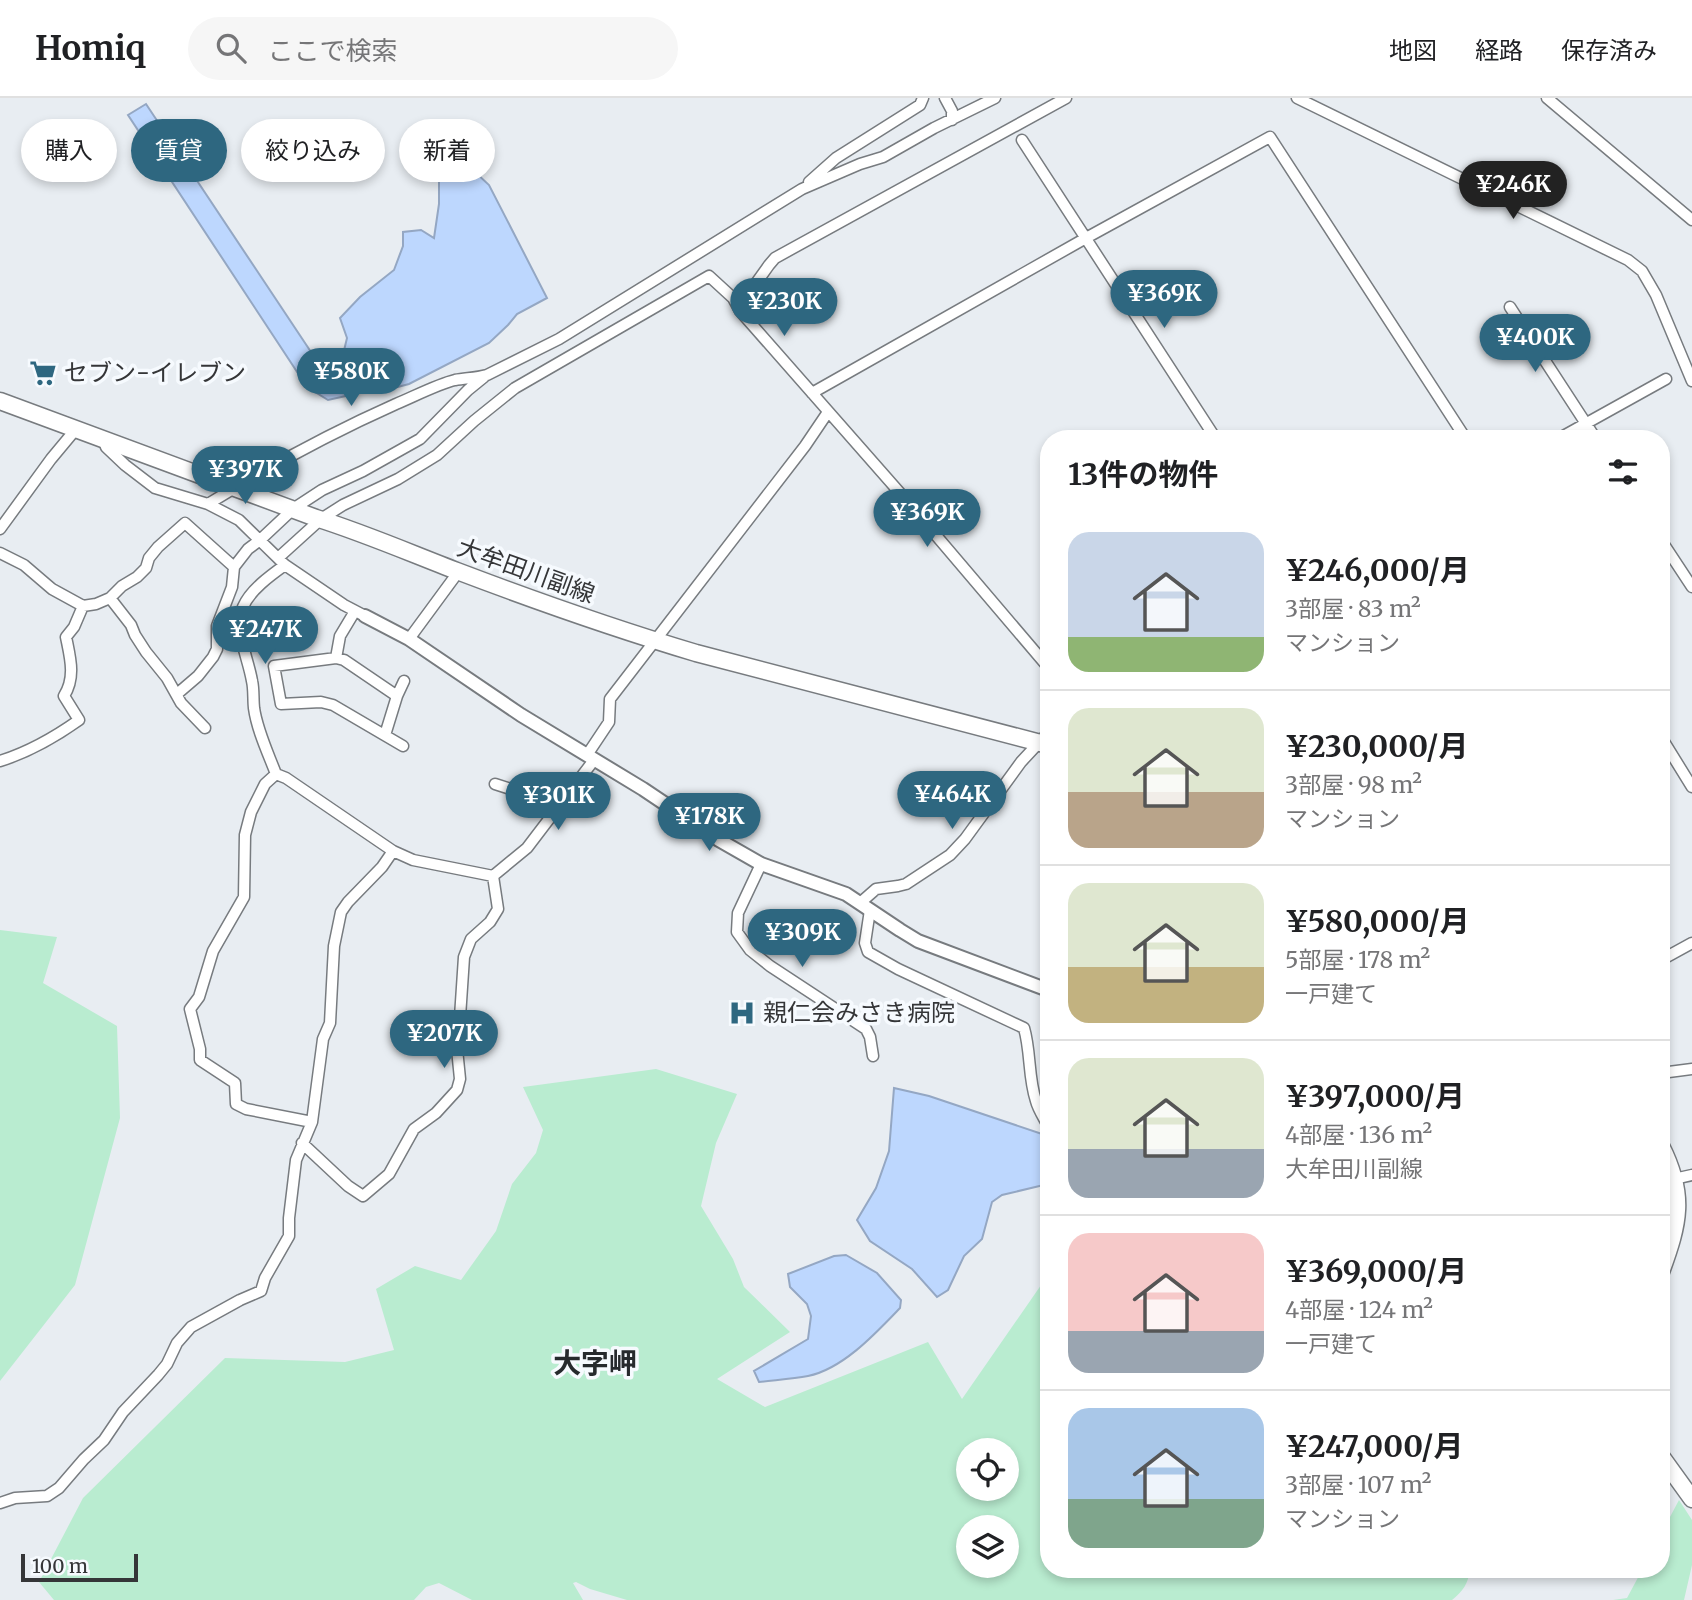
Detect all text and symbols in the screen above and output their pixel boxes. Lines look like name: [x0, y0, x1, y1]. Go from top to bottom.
search box: [188, 17, 678, 80]
text: Homiq: [35, 28, 146, 69]
icon: search: [212, 29, 250, 67]
text: ここで検索: [268, 34, 398, 67]
text: 地図: [1389, 35, 1437, 66]
text: 経路: [1475, 35, 1523, 66]
text: 保存済み: [1561, 35, 1657, 66]
chip: 購入: [21, 119, 117, 182]
chip: 賃貸: [131, 119, 227, 182]
chip: 絞り込み: [241, 119, 385, 182]
chip: 新着: [399, 119, 495, 182]
pin: ¥246K: [1464, 162, 1562, 221]
text: ¥246K: [1475, 169, 1551, 198]
pin: ¥369K: [1115, 271, 1213, 330]
pin: ¥230K: [735, 278, 833, 338]
text: ¥369K: [1126, 278, 1202, 307]
text: ¥230K: [746, 286, 822, 315]
pin: ¥400K: [1486, 314, 1584, 374]
text: ¥400K: [1496, 322, 1574, 351]
pin: ¥580K: [302, 348, 400, 408]
text: ¥580K: [313, 356, 389, 385]
place label: セブン-イレブン: [64, 357, 246, 388]
supermarket icon: セブン-イレブン: [28, 358, 58, 388]
pin: ¥397K: [196, 446, 294, 506]
icon: filters: [1604, 453, 1642, 491]
text: ¥397K: [208, 454, 282, 483]
text: 13件の物件: [1068, 455, 1218, 493]
pin: ¥369K: [878, 490, 976, 549]
text: ¥369K: [889, 497, 965, 526]
street label: 大牟田川副線: [453, 531, 599, 610]
text: ¥246,000/月: [1285, 551, 1470, 589]
icon: home: [1124, 560, 1208, 644]
text: 3部屋 · 83 m²: [1285, 594, 1421, 623]
pin: ¥247K: [216, 606, 314, 666]
text: ¥247K: [228, 614, 302, 643]
text: マンション: [1285, 628, 1400, 657]
text: ¥230,000/月: [1285, 727, 1468, 765]
icon: home: [1124, 736, 1208, 820]
text: 3部屋 · 98 m²: [1285, 770, 1422, 799]
pin: ¥301K: [509, 772, 607, 832]
pin: ¥464K: [903, 772, 1001, 831]
text: ¥464K: [913, 779, 991, 808]
text: ¥301K: [522, 780, 594, 809]
pin: ¥178K: [660, 794, 758, 853]
text: ¥178K: [674, 801, 744, 830]
text: マンション: [1285, 804, 1400, 833]
text: ¥580,000/月: [1285, 902, 1470, 940]
pin: ¥309K: [753, 910, 851, 969]
icon: home: [1124, 911, 1208, 995]
text: ¥309K: [764, 917, 840, 946]
text: 5部屋 · 178 m²: [1285, 945, 1430, 974]
text: 一戸建て: [1285, 979, 1377, 1008]
place label: 親仁会みさき病院: [763, 997, 955, 1028]
hospital icon: 親仁会みさき病院: [727, 998, 757, 1028]
pin: ¥207K: [395, 1010, 493, 1070]
text: ¥207K: [406, 1018, 482, 1047]
text: ¥397,000/月: [1285, 1077, 1465, 1115]
icon: home: [1124, 1086, 1208, 1170]
text: 4部屋 · 136 m²: [1285, 1120, 1432, 1149]
text: 大牟田川副線: [1285, 1154, 1423, 1183]
text: ¥369,000/月: [1285, 1252, 1467, 1290]
icon: home: [1124, 1261, 1208, 1345]
text: 4部屋 · 124 m²: [1285, 1295, 1433, 1324]
text: 一戸建て: [1285, 1329, 1377, 1358]
district label: 大字岬: [553, 1345, 637, 1381]
text: ¥247,000/月: [1285, 1427, 1464, 1465]
icon: home: [1124, 1436, 1208, 1520]
map controls: [956, 1438, 1019, 1578]
button: locate: [956, 1438, 1019, 1501]
text: 3部屋 · 107 m²: [1285, 1470, 1431, 1499]
text: マンション: [1285, 1504, 1400, 1533]
button: layers: [956, 1515, 1019, 1578]
scale bar: [21, 1551, 138, 1583]
text: 100 m: [32, 1554, 88, 1578]

